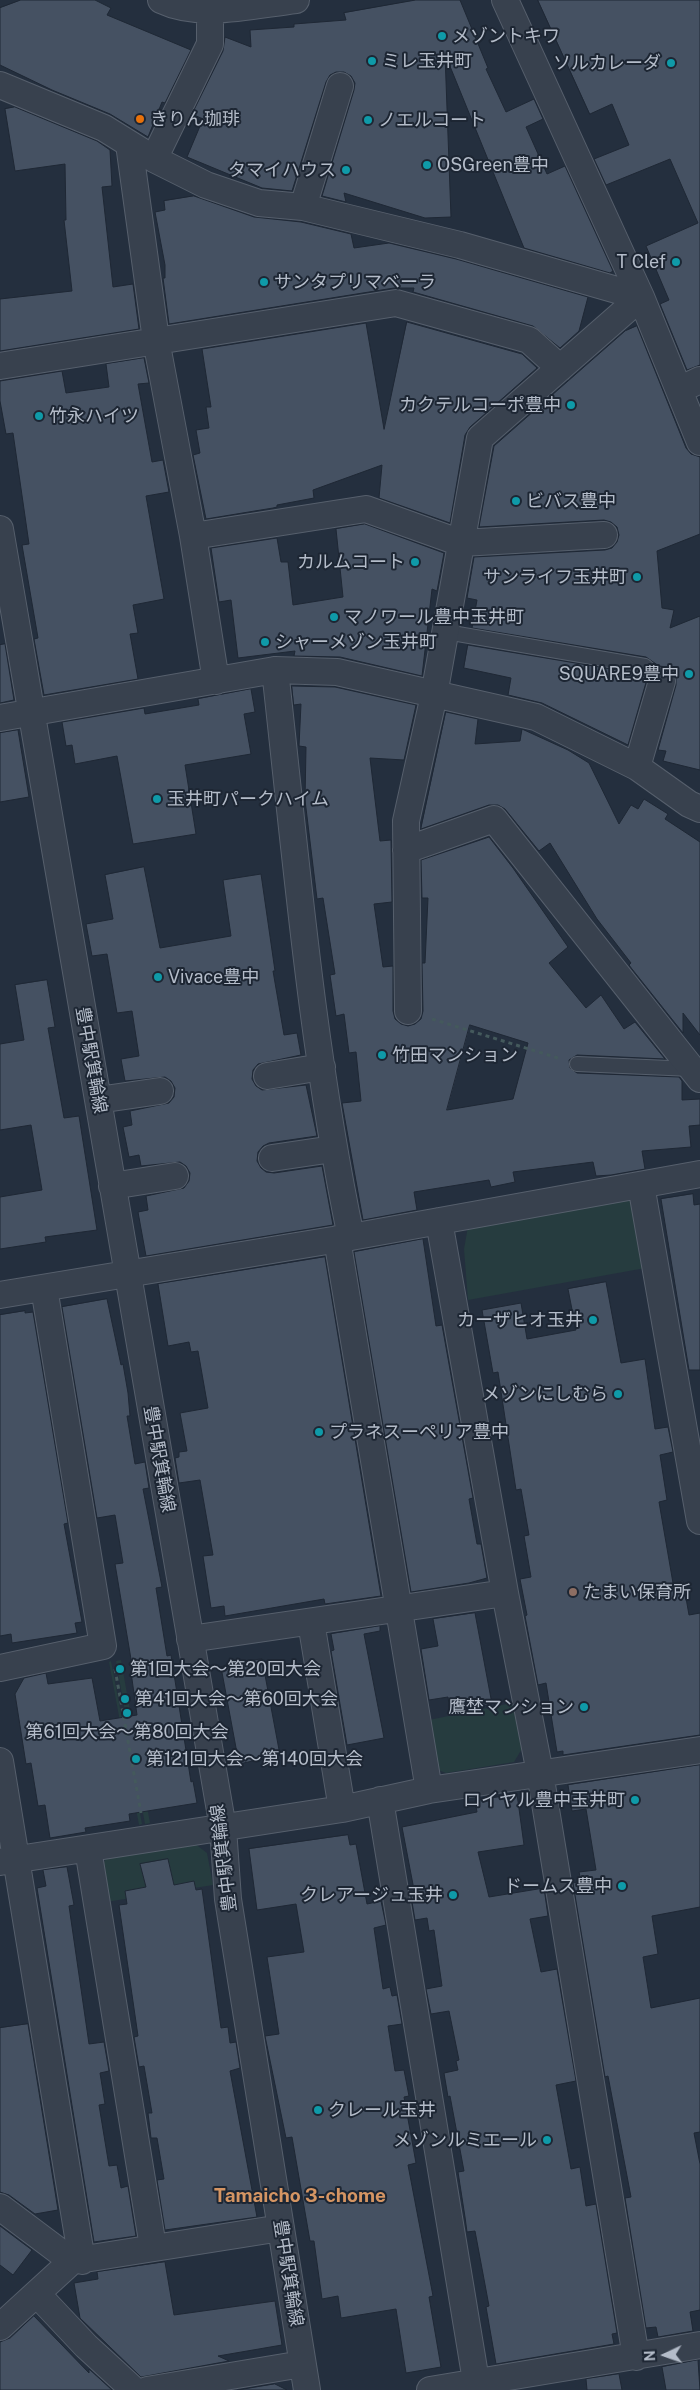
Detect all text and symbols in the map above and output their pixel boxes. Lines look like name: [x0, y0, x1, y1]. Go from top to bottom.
place label: メゾントキワ: [452, 25, 560, 47]
marker: メゾントキワ: [436, 30, 448, 42]
place label: ミレ玉井町: [382, 50, 472, 72]
place label: ソルカレーダ: [553, 52, 661, 74]
marker: ミレ玉井町: [366, 55, 378, 67]
marker: ソルカレーダ: [665, 57, 677, 69]
place label: きりん珈琲: [150, 108, 240, 130]
place label: ノエルコート: [378, 109, 486, 131]
marker: きりん珈琲: [134, 113, 146, 125]
marker: ノエルコート: [362, 114, 374, 126]
place label: OSGreen豊中: [437, 154, 549, 176]
place label: タマイハウス: [228, 159, 336, 181]
marker: OSGreen豊中: [421, 159, 433, 171]
marker: タマイハウス: [340, 164, 352, 176]
place label: T Clef: [617, 251, 666, 273]
marker: T Clef: [670, 256, 682, 268]
place label: サンタプリマベーラ: [274, 271, 436, 293]
marker: サンタプリマベーラ: [258, 276, 270, 288]
place label: カクテルコーポ豊中: [399, 394, 561, 416]
marker: カクテルコーポ豊中: [565, 399, 577, 411]
place label: 竹永ハイツ: [49, 405, 139, 427]
marker: 竹永ハイツ: [33, 410, 45, 422]
place label: ビバス豊中: [526, 490, 616, 512]
marker: ビバス豊中: [510, 495, 522, 507]
place label: カルムコート: [297, 551, 405, 573]
marker: カルムコート: [409, 556, 421, 568]
place label: サンライフ玉井町: [483, 566, 627, 588]
marker: サンライフ玉井町: [631, 571, 643, 583]
place label: マノワール豊中玉井町: [344, 606, 524, 628]
marker: マノワール豊中玉井町: [328, 611, 340, 623]
place label: シャーメゾン玉井町: [275, 631, 437, 653]
marker: シャーメゾン玉井町: [259, 636, 271, 648]
place label: SQUARE9豊中: [559, 663, 679, 685]
marker: SQUARE9豊中: [683, 668, 695, 680]
place label: 玉井町パークハイム: [167, 788, 329, 810]
marker: 玉井町パークハイム: [151, 793, 163, 805]
place label: Vivace豊中: [168, 966, 259, 988]
marker: Vivace豊中: [152, 971, 164, 983]
street label: 豊中駅箕輪線: [71, 1005, 111, 1115]
place label: 竹田マンション: [392, 1044, 518, 1066]
marker: 竹田マンション: [376, 1049, 388, 1061]
place label: カーザヒオ玉井: [457, 1309, 583, 1331]
marker: カーザヒオ玉井: [587, 1314, 599, 1326]
place label: メゾンにしむら: [482, 1383, 608, 1405]
marker: メゾンにしむら: [612, 1388, 624, 1400]
street label: 豊中駅箕輪線: [139, 1404, 179, 1514]
place label: プラネスーペリア豊中: [329, 1421, 509, 1443]
marker: プラネスーペリア豊中: [313, 1426, 325, 1438]
place label: たまい保育所: [583, 1581, 691, 1603]
marker: たまい保育所: [567, 1586, 579, 1598]
place label: 第1回大会〜第20回大会: [130, 1658, 321, 1680]
marker: 第1回大会〜第20回大会: [114, 1663, 126, 1675]
place label: 第41回大会〜第60回大会: [135, 1688, 338, 1710]
marker: 第41回大会〜第60回大会: [119, 1693, 131, 1705]
place label: 鷹埜マンション: [448, 1696, 574, 1718]
marker: 鷹埜マンション: [578, 1701, 590, 1713]
marker: 第61回大会〜第80回大会: [121, 1707, 133, 1719]
place label: 第61回大会〜第80回大会: [25, 1721, 229, 1743]
place label: 第121回大会〜第140回大会: [146, 1748, 363, 1770]
marker: 第121回大会〜第140回大会: [130, 1753, 142, 1765]
place label: ロイヤル豊中玉井町: [463, 1789, 625, 1811]
marker: ロイヤル豊中玉井町: [629, 1794, 641, 1806]
street label: 豊中駅箕輪線: [207, 1803, 241, 1913]
place label: ドームス豊中: [504, 1875, 612, 1897]
marker: ドームス豊中: [616, 1880, 628, 1892]
place label: クレアージュ玉井: [300, 1884, 443, 1906]
marker: クレアージュ玉井: [447, 1889, 459, 1901]
place label: クレール玉井: [328, 2099, 436, 2121]
marker: クレール玉井: [312, 2104, 324, 2116]
place label: メゾンルミエール: [393, 2129, 537, 2151]
marker: メゾンルミエール: [541, 2134, 553, 2146]
district label: Tamaicho 3-chome: [214, 2185, 386, 2207]
street label: 豊中駅箕輪線: [269, 2218, 307, 2328]
north arrow: [640, 2330, 690, 2380]
text: N: [642, 2350, 658, 2362]

